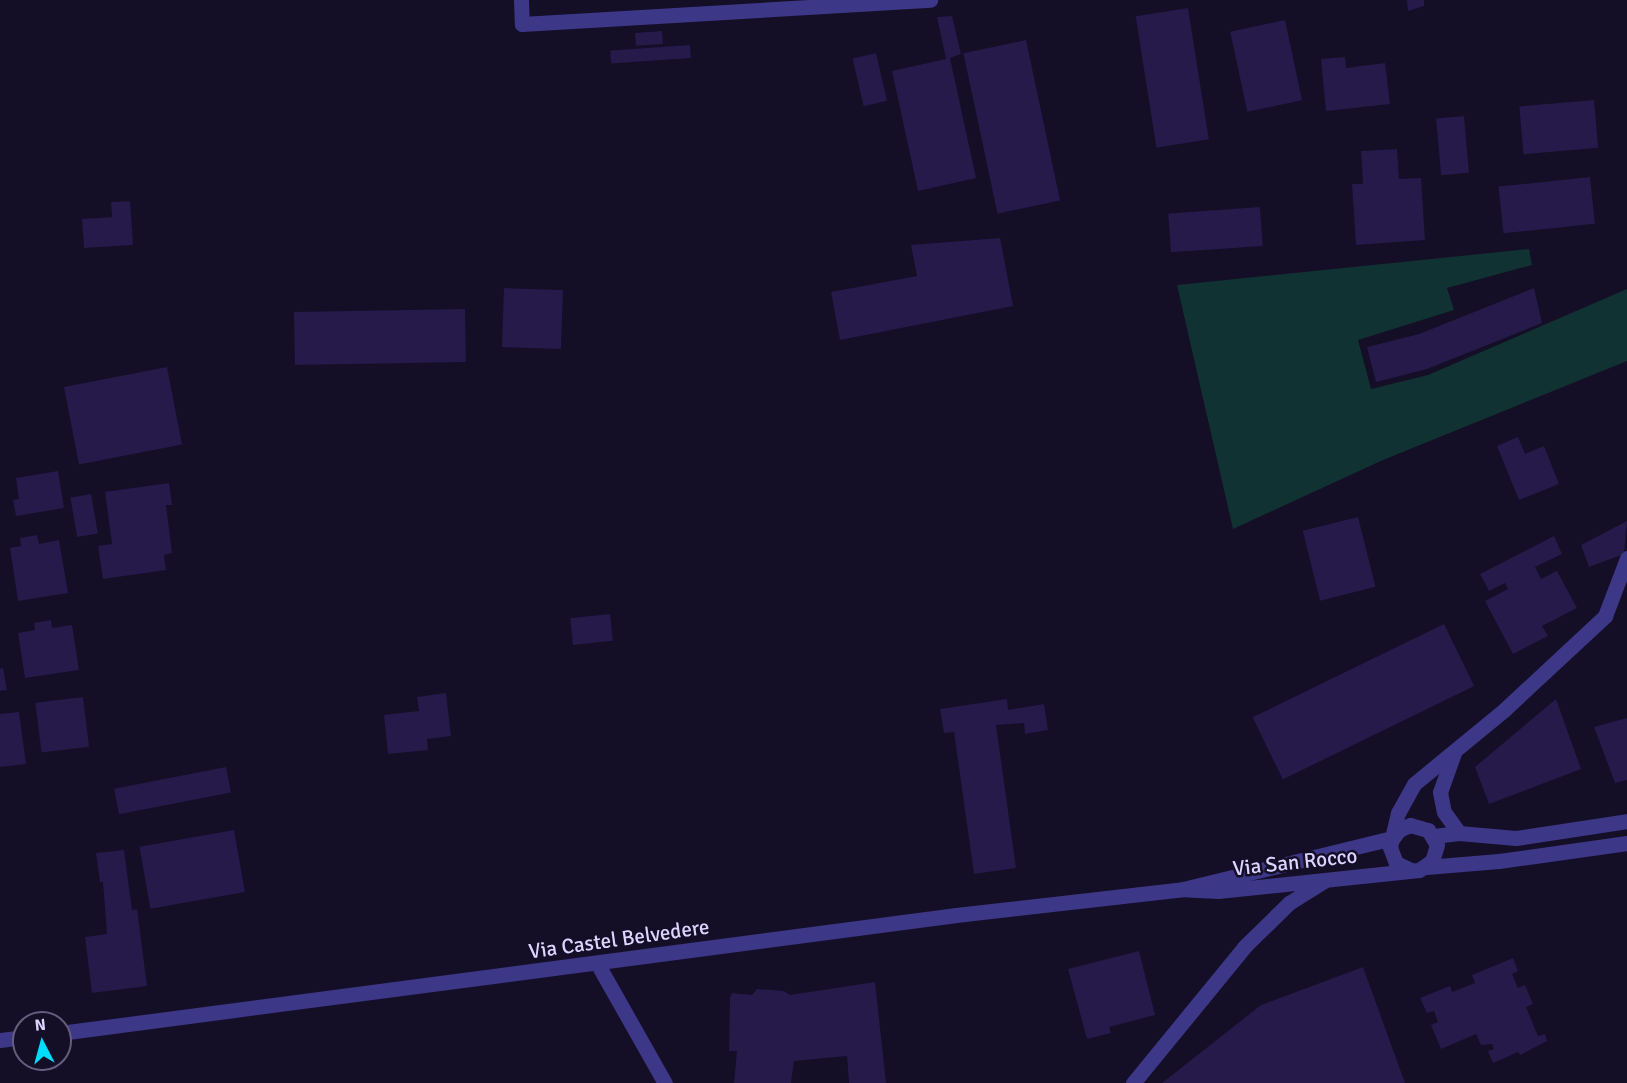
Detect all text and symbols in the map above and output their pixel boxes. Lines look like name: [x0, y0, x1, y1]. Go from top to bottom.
street label: Via San Rocco: [1231, 843, 1359, 881]
street label: Via Castel Belvedere: [527, 914, 711, 964]
north arrow: [12, 1011, 72, 1071]
text: N: [34, 1015, 47, 1036]

